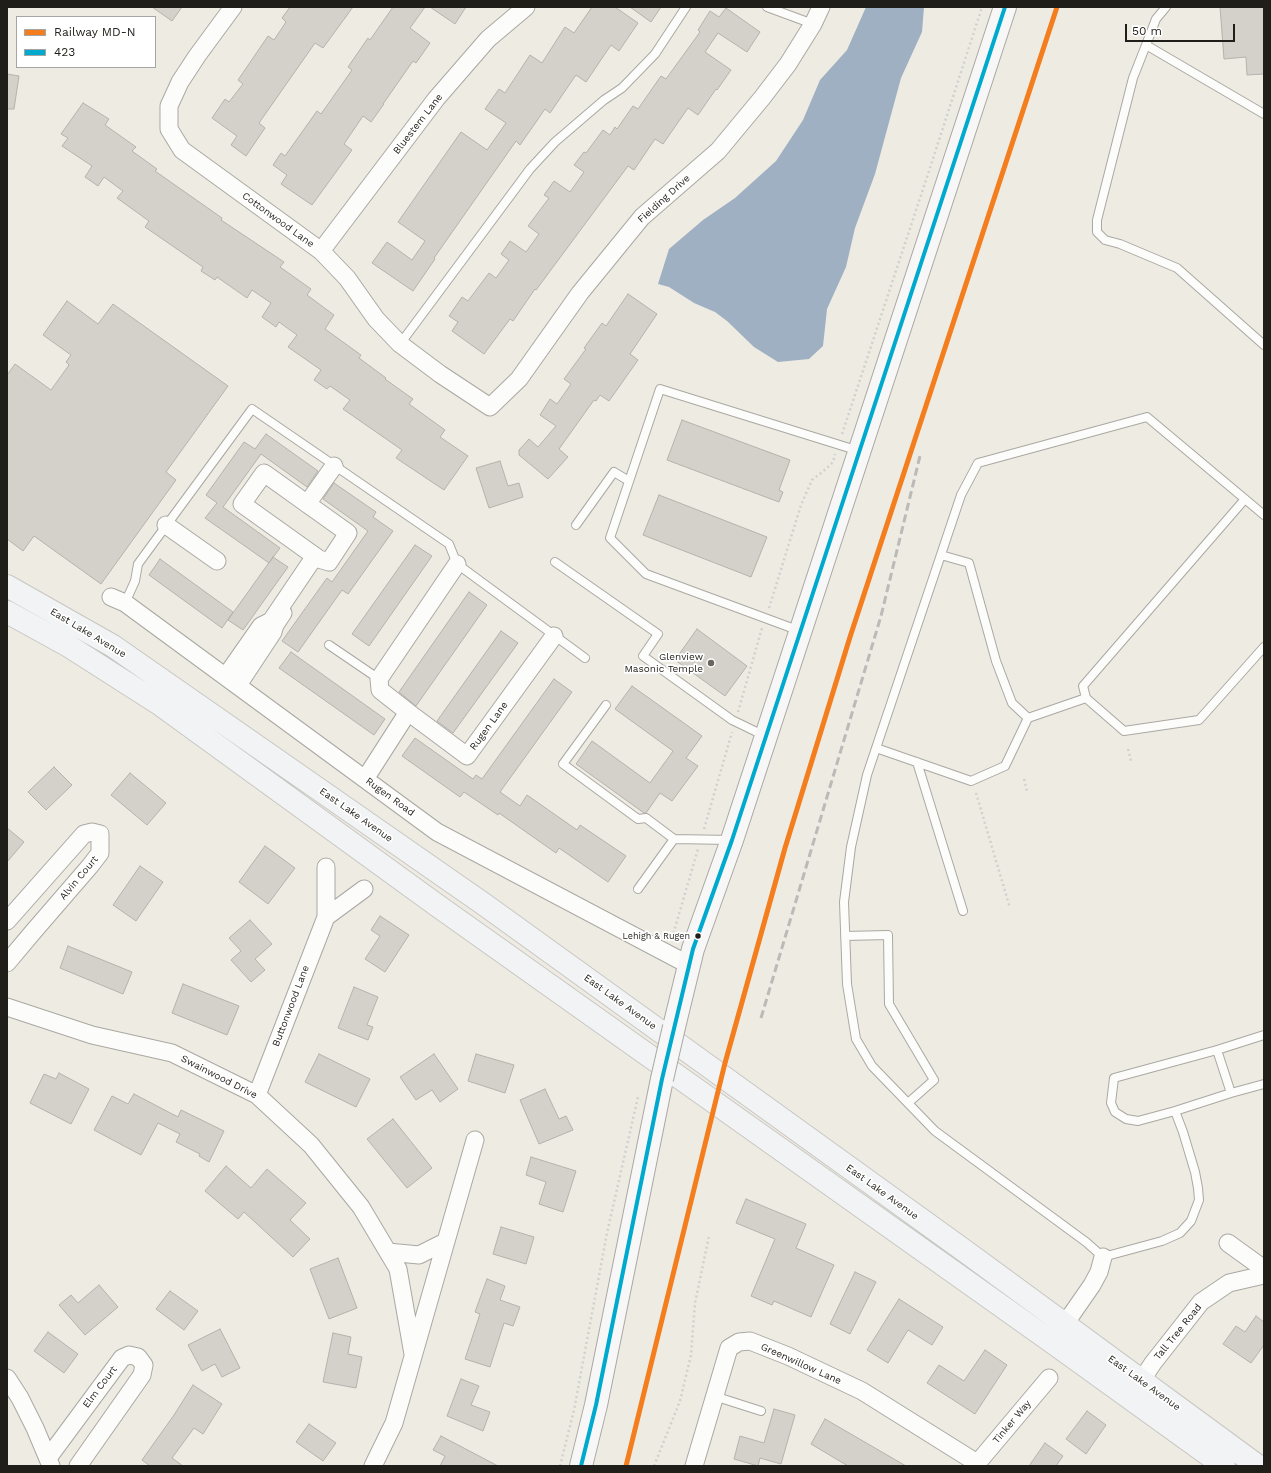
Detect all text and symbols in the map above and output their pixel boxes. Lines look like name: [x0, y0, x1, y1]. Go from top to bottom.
legend: [16, 16, 156, 68]
scale bar: [1127, 16, 1237, 42]
text: 50 m: [1132, 24, 1162, 38]
text: Railway MD-N: [54, 25, 136, 39]
text: 423: [54, 45, 75, 59]
street label: Bluestem Lane: [391, 91, 445, 157]
street label: Fielding Drive: [635, 172, 693, 226]
street label: Cottonwood Lane: [240, 190, 316, 250]
street label: East Lake Avenue: [48, 606, 128, 660]
place label: Glenview Masonic Temple: [624, 651, 703, 674]
marker: Glenview Masonic Temple: [706, 658, 716, 668]
street label: Rugen Lane: [467, 699, 511, 753]
street label: Rugen Road: [363, 775, 417, 819]
street label: East Lake Avenue: [317, 785, 395, 845]
street label: Alvin Court: [57, 853, 101, 903]
place label: Lehigh & Rugen: [623, 931, 690, 941]
marker: Lehigh & Rugen: [693, 931, 703, 941]
street label: Buttonwood Lane: [270, 964, 312, 1048]
street label: East Lake Avenue: [581, 972, 659, 1032]
street label: Swainwood Drive: [179, 1053, 259, 1101]
street label: East Lake Avenue: [843, 1162, 921, 1222]
street label: Tall Tree Road: [1152, 1301, 1204, 1363]
street label: Greenwillow Lane: [759, 1341, 843, 1387]
street label: East Lake Avenue: [1105, 1353, 1183, 1413]
street label: Elm Court: [80, 1364, 120, 1410]
street label: Tinker Way: [990, 1398, 1034, 1446]

